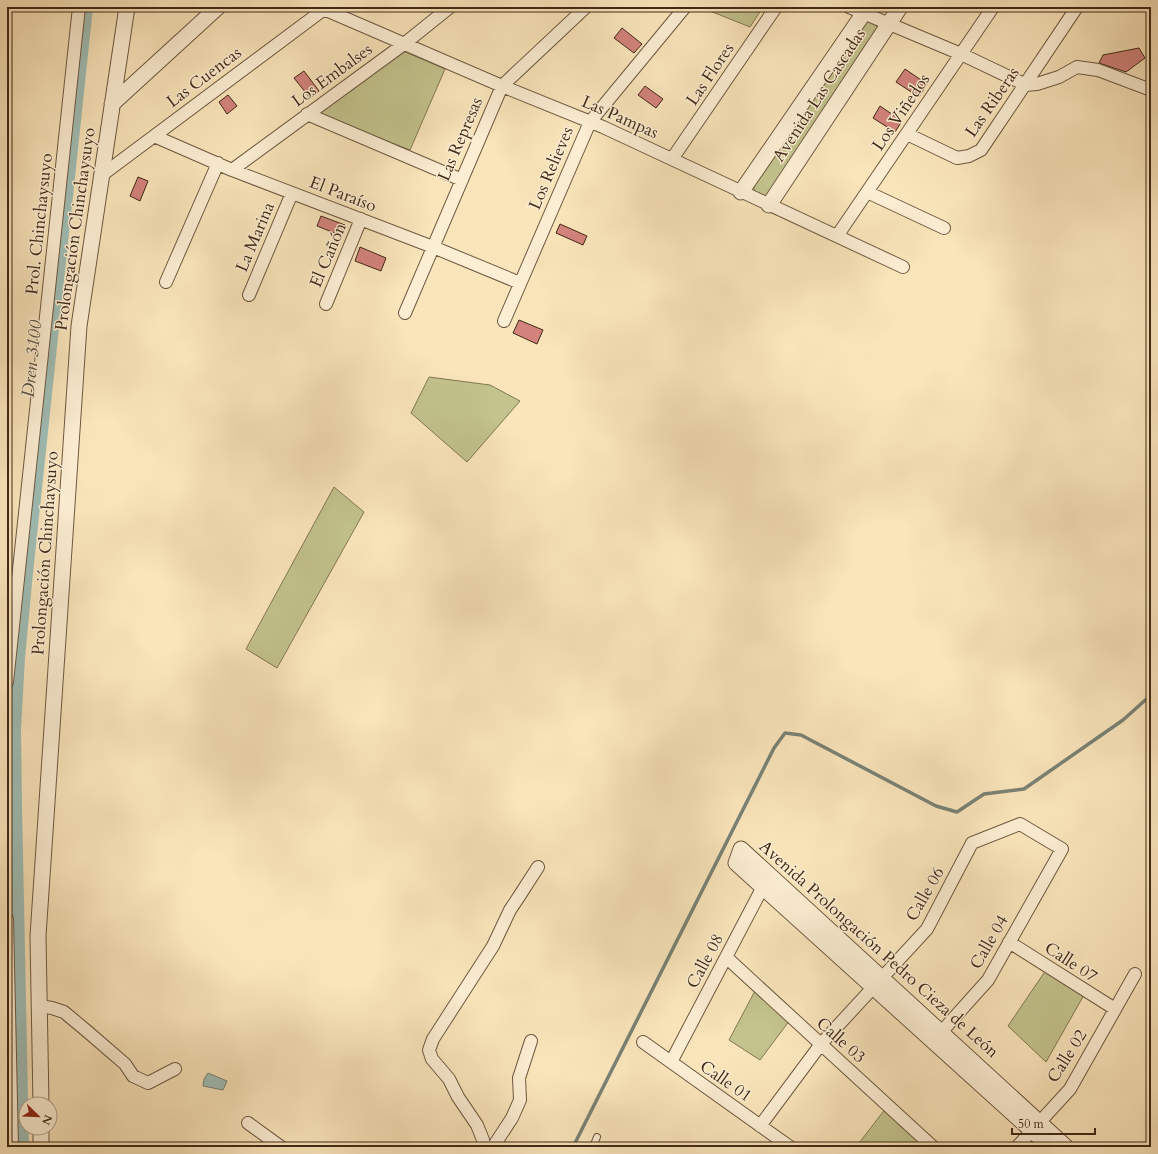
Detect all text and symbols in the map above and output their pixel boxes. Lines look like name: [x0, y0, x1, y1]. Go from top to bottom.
street label: Avenida Las Cascadas: [767, 24, 871, 166]
street label: Los Embalses: [287, 38, 377, 112]
street label: Las Flores: [681, 38, 739, 110]
street label: Las Cuencas: [162, 41, 246, 113]
street label: Las Riberas: [959, 62, 1025, 142]
street label: Los Viñedos: [867, 69, 935, 155]
street label: Las Pampas: [578, 90, 662, 144]
street label: Las Represas: [432, 93, 488, 184]
street label: Los Relieves: [523, 123, 579, 213]
street label: Prolongación Chinchaysuyo: [49, 126, 101, 332]
street label: Prol. Chinchaysuyo: [20, 152, 58, 296]
street label: El Paraíso: [306, 171, 380, 217]
street label: La Marina: [230, 198, 280, 275]
street label: El Cañón: [304, 219, 352, 291]
water label: Dren 3100: [16, 318, 49, 399]
street label: Prolongación Chinchaysuyo: [26, 450, 64, 656]
street label: Avenida Prolongación Pedro Cieza de León: [754, 835, 1004, 1063]
street label: Calle 06: [900, 863, 950, 925]
street label: Calle 04: [964, 911, 1014, 973]
street label: Calle 08: [681, 930, 729, 992]
street label: Calle 07: [1040, 936, 1102, 988]
street label: Calle 03: [811, 1012, 871, 1068]
street label: Calle 02: [1042, 1025, 1092, 1087]
street label: Calle 01: [695, 1055, 757, 1107]
north arrow: [18, 1096, 58, 1136]
scale bar: [1012, 1110, 1095, 1136]
text: N: [38, 1112, 56, 1127]
text: 50 m: [1018, 1116, 1045, 1132]

